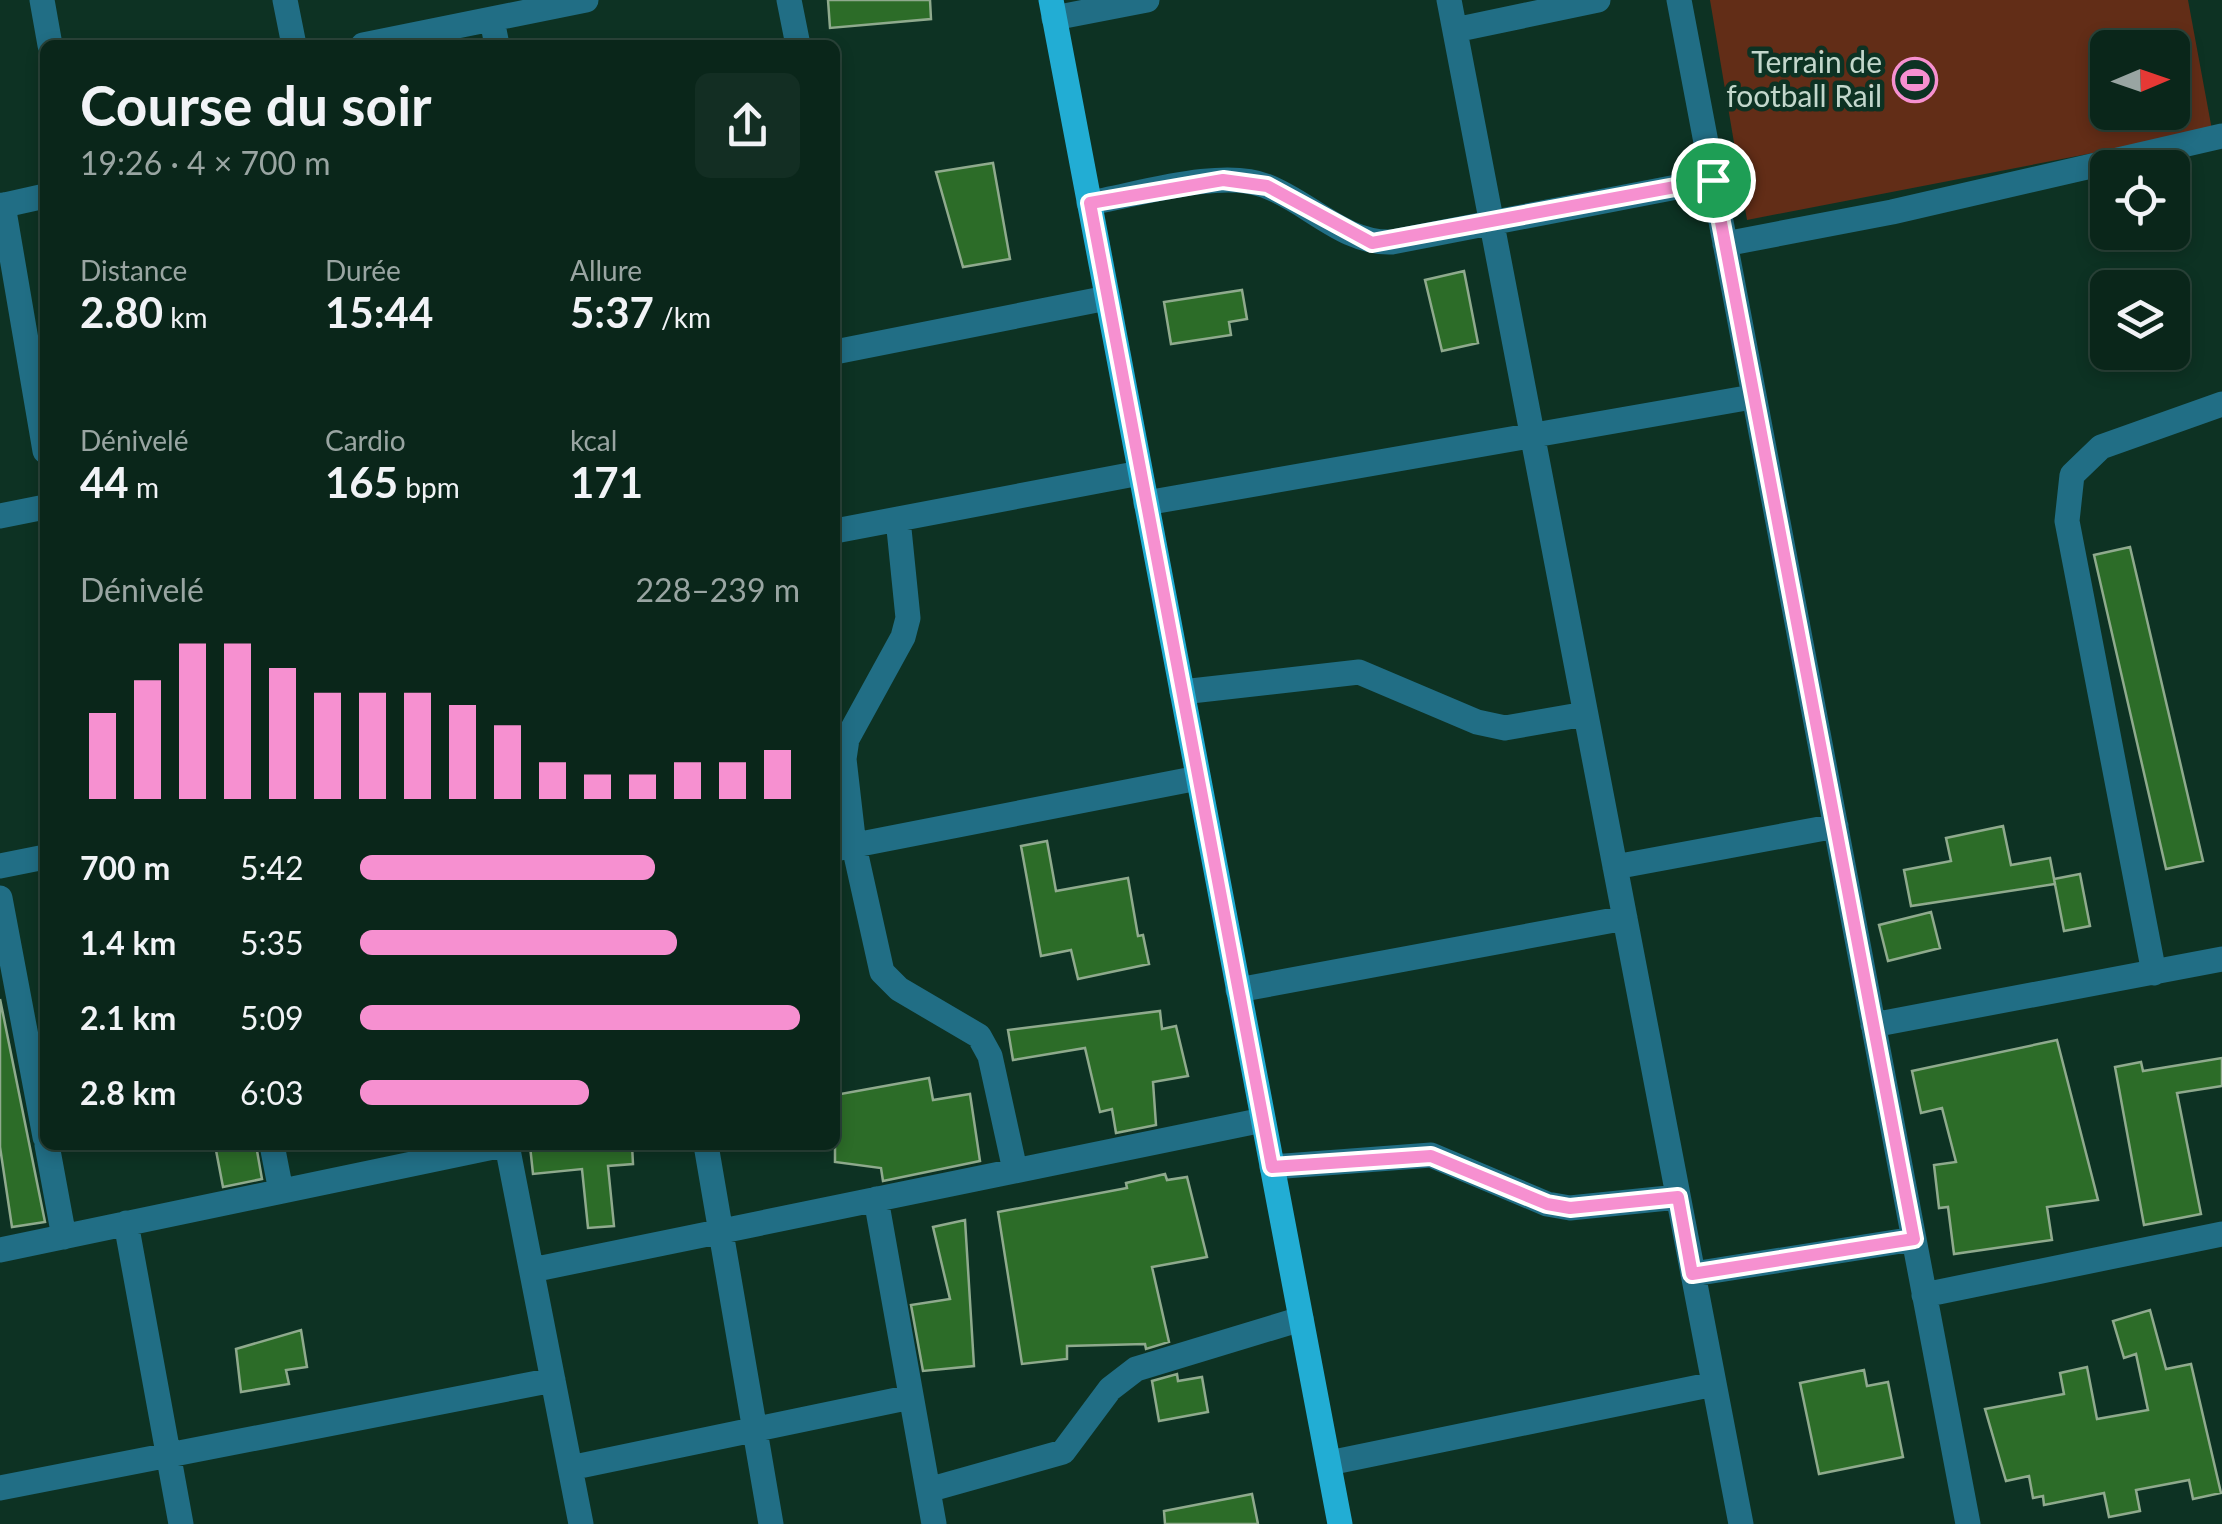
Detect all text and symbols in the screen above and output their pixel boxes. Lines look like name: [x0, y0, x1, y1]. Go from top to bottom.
north arrow: [2090, 30, 2190, 130]
map controls: [2090, 30, 2190, 370]
place label: Terrain de football Rail: [1726, 43, 1882, 113]
sports icon: Terrain de football Rail: [1892, 57, 1938, 103]
text: Course du soir: [80, 72, 432, 138]
button: share: [695, 73, 800, 178]
pin: [1671, 138, 1756, 223]
text: 19:26 · 4 × 700 m: [80, 143, 331, 182]
button: locate: [2090, 150, 2190, 250]
icon: arrive: [1686, 153, 1741, 208]
text: Distance: [80, 253, 187, 287]
text: Durée: [325, 253, 401, 287]
text: Allure: [570, 253, 642, 287]
button: layers: [2090, 270, 2190, 370]
text: 2.80: [80, 287, 163, 337]
text: 15:44: [325, 287, 433, 337]
text: 5:37: [570, 287, 654, 337]
text: km: [163, 300, 207, 334]
text: /km: [654, 300, 711, 334]
text: Dénivelé: [80, 423, 188, 457]
text: Cardio: [325, 423, 406, 457]
text: kcal: [570, 423, 617, 457]
text: 44: [80, 457, 129, 507]
text: 165: [325, 457, 398, 507]
text: 171: [570, 457, 643, 507]
text: m: [129, 470, 159, 504]
text: bpm: [398, 470, 460, 504]
text: Dénivelé: [80, 570, 204, 609]
text: 228–239 m: [636, 570, 800, 609]
text: 700 m: [80, 848, 170, 887]
text: 5:42: [240, 848, 304, 887]
text: 1.4 km: [80, 923, 176, 962]
text: 5:35: [240, 923, 304, 962]
text: 2.1 km: [80, 998, 176, 1037]
text: 5:09: [240, 998, 304, 1037]
text: 2.8 km: [80, 1073, 176, 1112]
text: 6:03: [240, 1073, 304, 1112]

